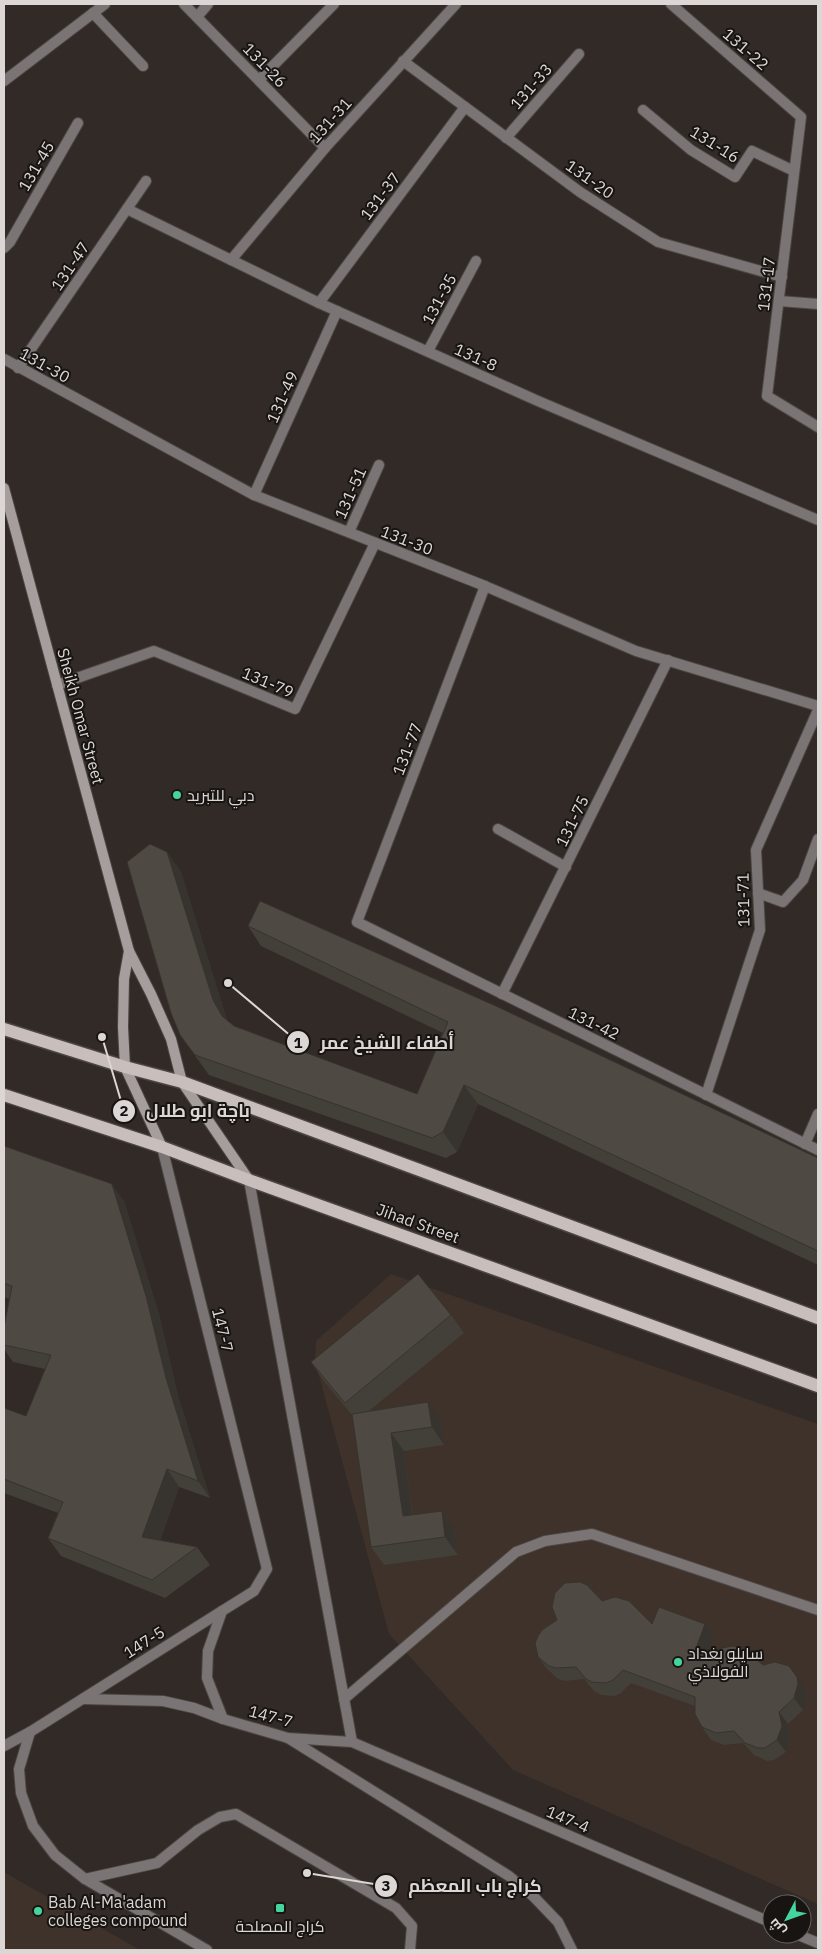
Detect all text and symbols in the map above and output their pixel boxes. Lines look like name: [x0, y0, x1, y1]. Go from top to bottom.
street label: 131-22: [719, 24, 773, 74]
street label: 131-26: [239, 38, 291, 92]
street label: 131-33: [506, 59, 556, 113]
street label: 131-31: [304, 93, 356, 147]
street label: 131-16: [687, 121, 743, 167]
street label: 131-45: [14, 137, 58, 195]
street label: 131-20: [562, 155, 618, 203]
street label: 131-37: [356, 168, 404, 224]
street label: 131-47: [47, 238, 93, 294]
street label: 131-17: [753, 256, 779, 312]
street label: 131-35: [417, 270, 461, 328]
street label: 131-8: [451, 339, 501, 375]
street label: 131-30: [16, 343, 74, 387]
street label: 131-49: [262, 368, 302, 426]
street label: 131-51: [330, 464, 370, 522]
street label: 131-30: [378, 521, 436, 559]
street label: Sheikh Omar Street: [53, 646, 109, 786]
street label: 131-79: [239, 662, 297, 702]
street label: 131-77: [388, 720, 426, 778]
place label: دبي للتبريد: [187, 785, 255, 809]
marker: دبي للتبريد: [171, 789, 183, 801]
street label: 131-75: [551, 792, 593, 850]
street label: 131-71: [733, 873, 753, 927]
street label: 131-42: [565, 1002, 623, 1044]
callout: أطفاء الشيخ عمر: [285, 1026, 464, 1059]
text: أطفاء الشيخ عمر: [319, 1030, 454, 1055]
text: 1: [293, 1033, 303, 1052]
callout: باچة ابو طلال: [111, 1095, 260, 1128]
text: باچة ابو طلال: [146, 1099, 250, 1123]
text: 2: [119, 1101, 129, 1120]
street label: Jihad Street: [374, 1199, 462, 1247]
street label: 147-7: [208, 1306, 238, 1354]
street label: 147-5: [120, 1622, 168, 1662]
place label: سايلو بغداد الفولاذي: [688, 1643, 763, 1685]
marker: سايلو بغداد الفولاذي: [672, 1656, 684, 1668]
street label: 147-7: [247, 1701, 295, 1731]
street label: 147-4: [543, 1801, 593, 1837]
callout: كراج باب المعظم: [374, 1869, 552, 1902]
text: كراج باب المعظم: [408, 1874, 542, 1898]
text: 3: [381, 1876, 391, 1895]
place label: Bab Al-Ma'adam colleges compound: [48, 1892, 188, 1930]
north arrow: [762, 1894, 812, 1944]
marker: كراج المصلحة: [274, 1902, 286, 1914]
marker: Bab Al-Ma'adam colleges compound: [32, 1905, 44, 1917]
text: ش: [764, 1915, 790, 1940]
place label: كراج المصلحة: [235, 1916, 325, 1938]

